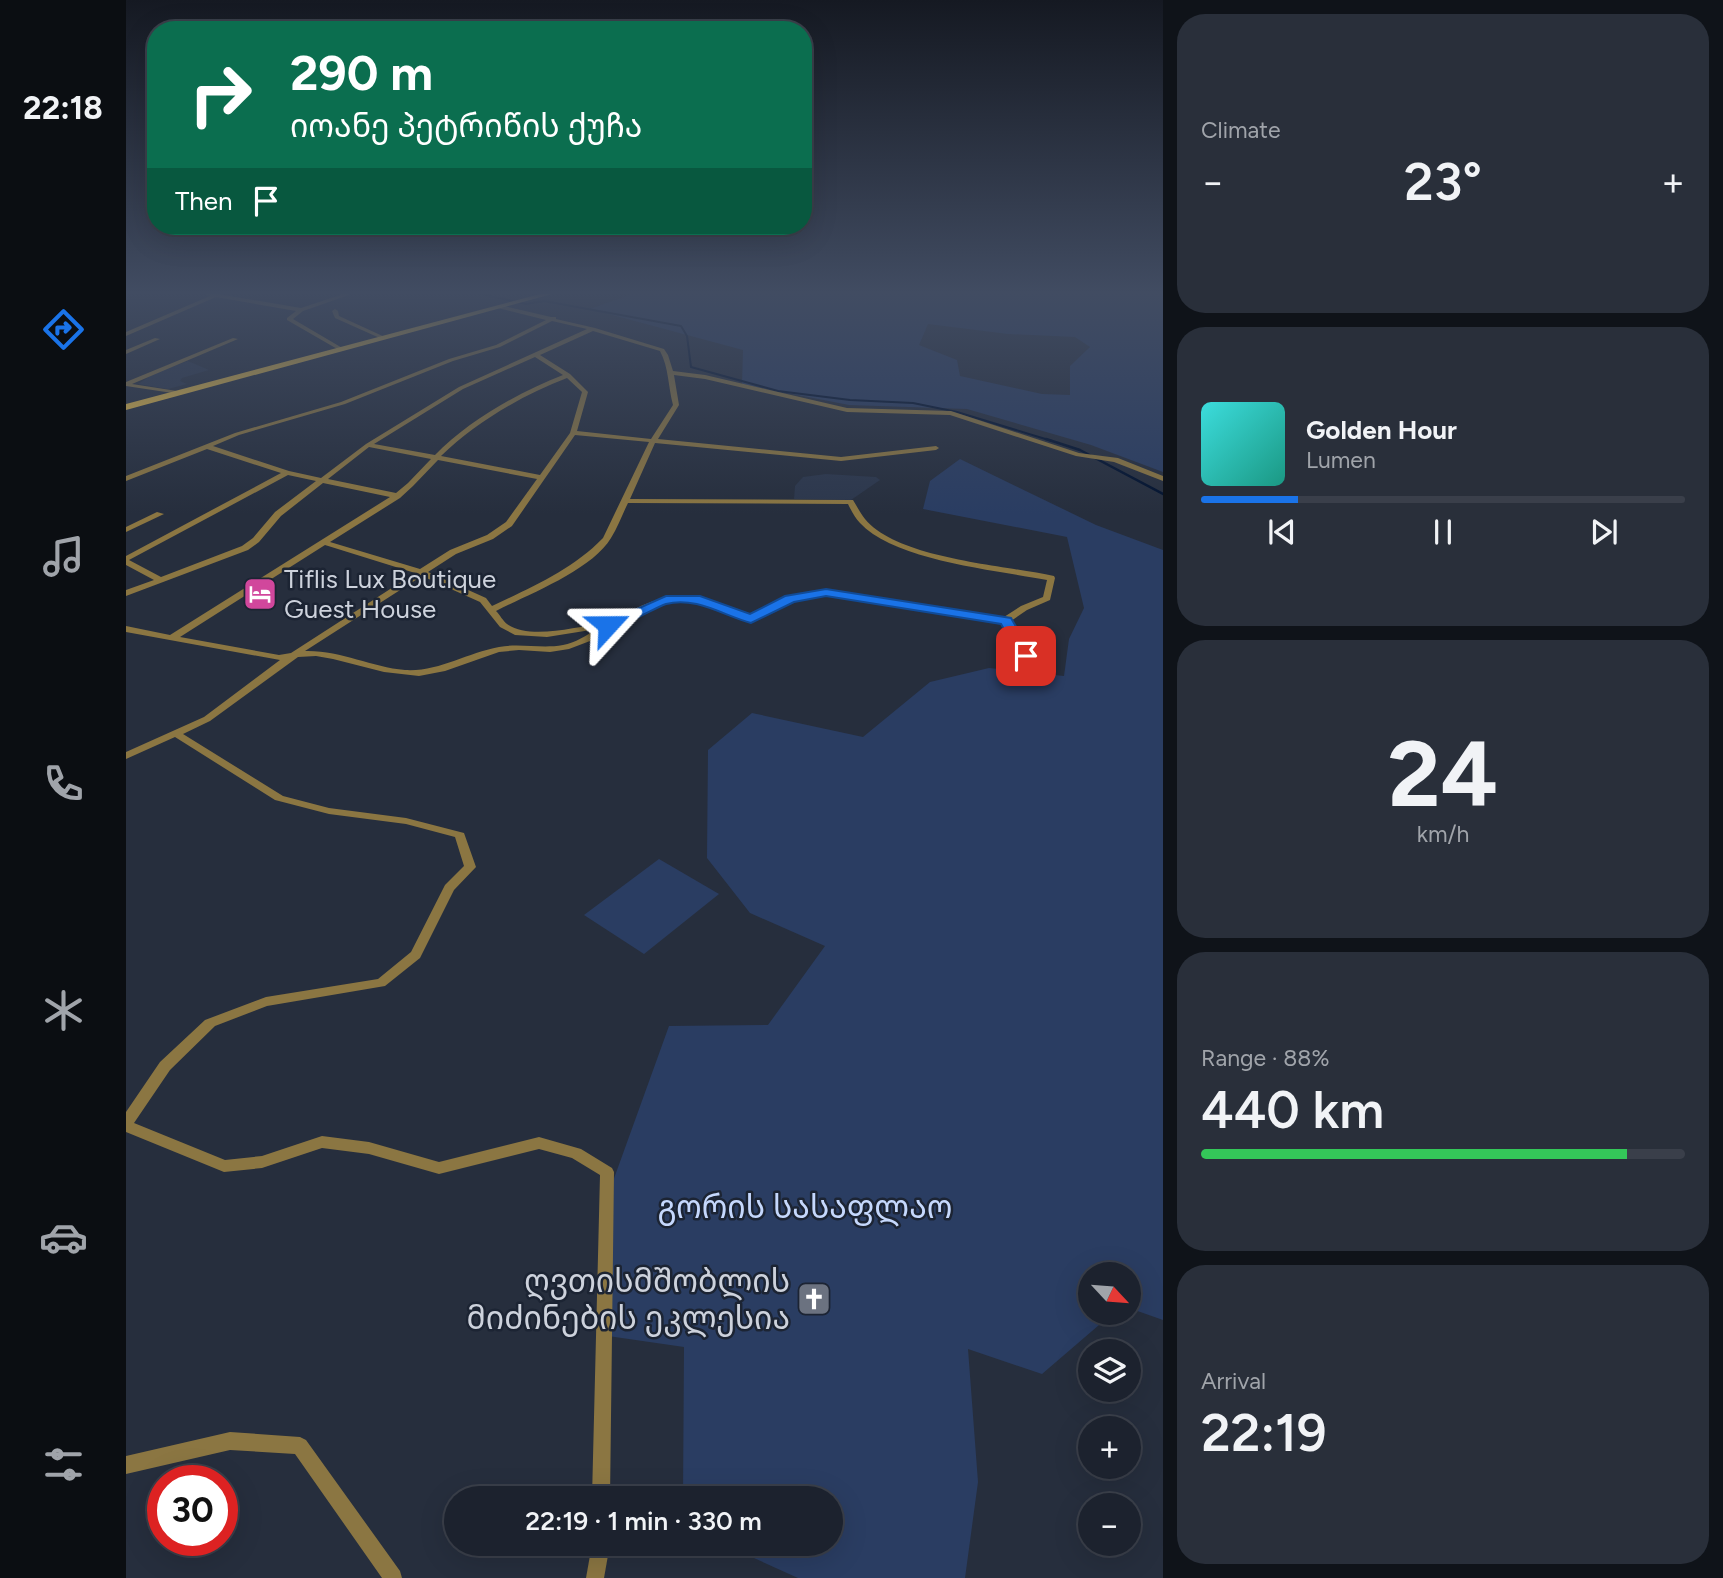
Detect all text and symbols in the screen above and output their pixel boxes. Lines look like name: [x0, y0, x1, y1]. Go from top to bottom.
text: 290 m: [290, 43, 433, 102]
icon: right: [175, 49, 266, 140]
text: 22:18: [23, 89, 103, 127]
text: იოანე პეტრიწის ქუჩა: [290, 107, 642, 145]
text: Climate: [1201, 116, 1280, 144]
text: 23°: [1404, 151, 1482, 213]
text: −: [1201, 159, 1225, 205]
text: +: [1661, 159, 1685, 205]
icon: arrive: [247, 182, 285, 220]
text: Then: [175, 185, 233, 217]
icon: directions: [39, 305, 88, 354]
text: Golden Hour: [1306, 414, 1457, 446]
text: Lumen: [1306, 446, 1376, 474]
icon: previous: [1263, 513, 1301, 551]
icon: pause: [1424, 513, 1462, 551]
icon: next: [1585, 513, 1623, 551]
icon: music: [39, 532, 88, 581]
place label: Tiflis Lux Boutique Guest House: [284, 563, 496, 625]
hotel icon: Tiflis Lux Boutique Guest House: [241, 575, 279, 613]
position arrow: [571, 588, 645, 662]
pin: [996, 626, 1056, 686]
icon: arrive: [1007, 637, 1045, 675]
text: 24: [1388, 720, 1498, 829]
icon: phone: [39, 759, 88, 808]
text: km/h: [1417, 820, 1469, 848]
icon: climate: [39, 986, 88, 1035]
text: Range · 88%: [1201, 1044, 1330, 1072]
text: 440 km: [1201, 1079, 1384, 1141]
park label: გორის სასაფლაო: [658, 1188, 952, 1227]
icon: car: [39, 1213, 88, 1262]
place label: ღვთისმშობლის მიძინების ეკლესია: [466, 1262, 790, 1338]
north arrow: [1078, 1262, 1141, 1325]
map controls: [1078, 1262, 1141, 1556]
church icon: ღვთისმშობლის მიძინების ეკლესია: [795, 1280, 833, 1318]
button: layers: [1078, 1339, 1141, 1402]
text: Arrival: [1201, 1367, 1266, 1395]
text: 22:19: [1201, 1402, 1327, 1464]
button: +: [1078, 1416, 1141, 1479]
icon: filters: [39, 1440, 88, 1489]
speed limit sign: 30: [147, 1465, 238, 1556]
button: −: [1078, 1493, 1141, 1556]
text: 22:19 · 1 min · 330 m: [525, 1505, 762, 1537]

